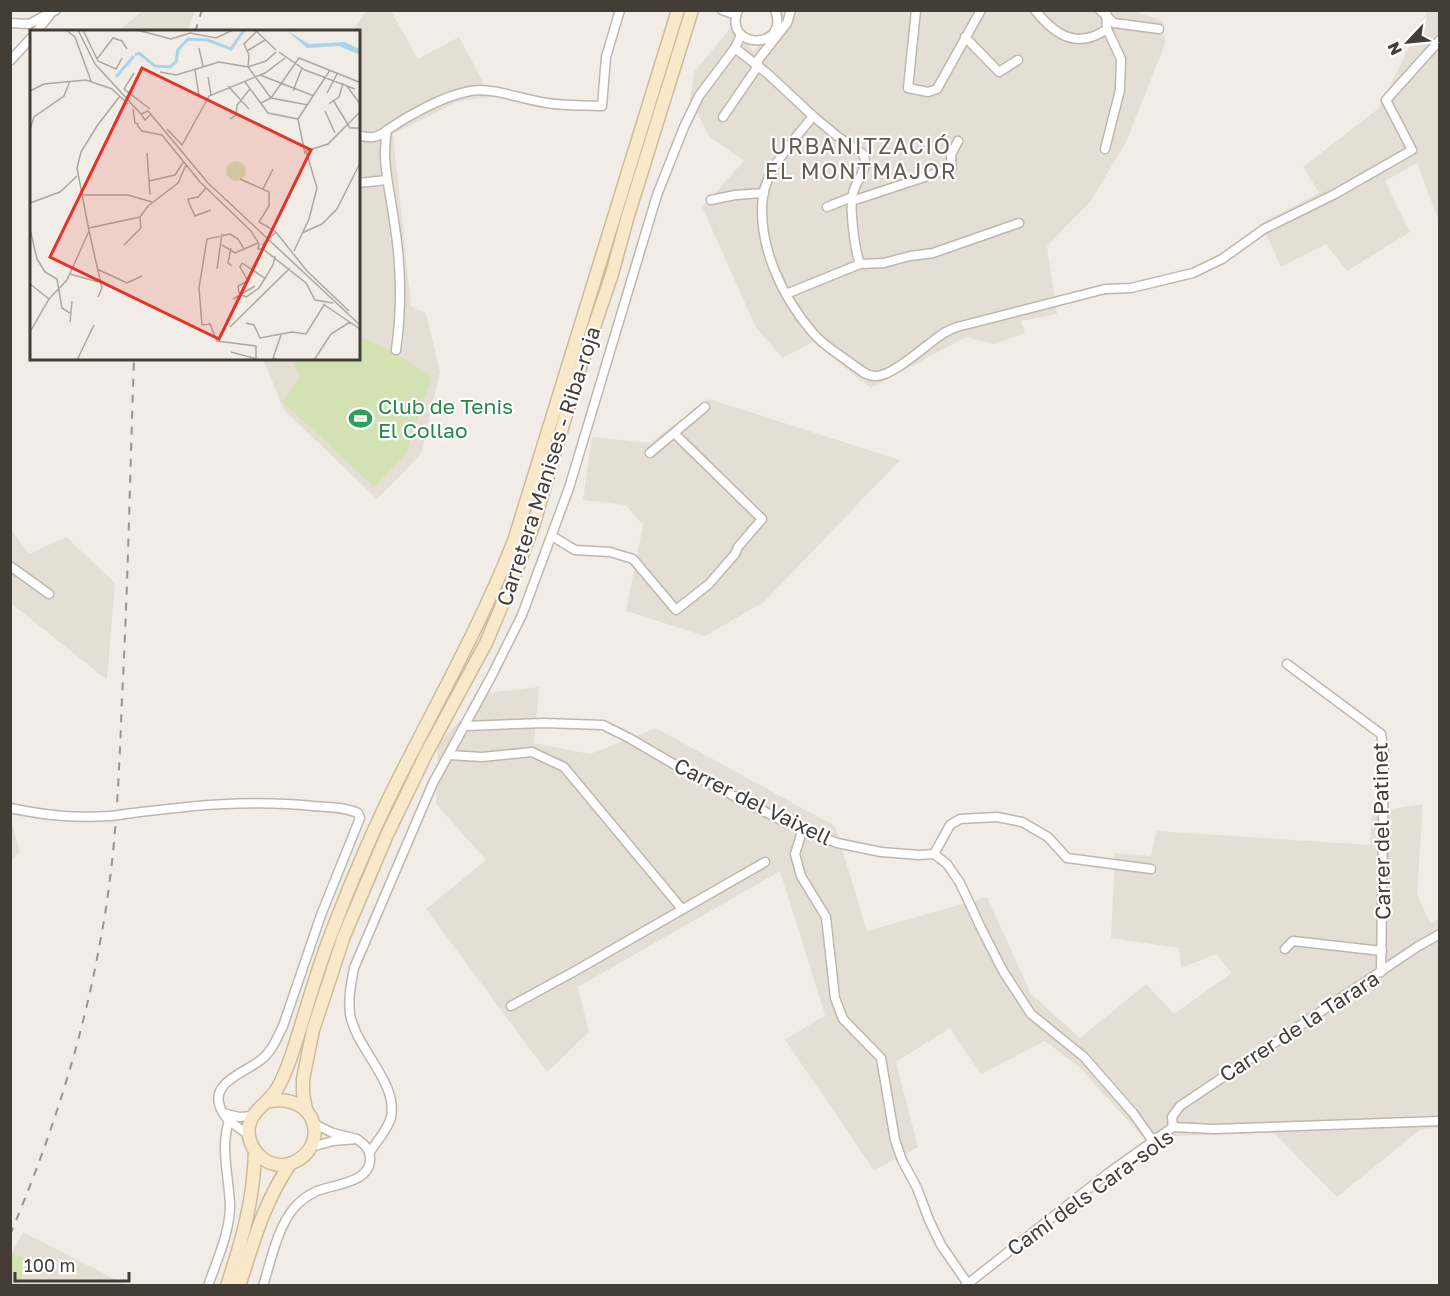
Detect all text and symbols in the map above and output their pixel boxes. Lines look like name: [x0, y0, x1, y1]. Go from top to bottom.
north arrow: [1378, 12, 1438, 72]
inset map: [30, 30, 360, 360]
text: N: [1383, 39, 1406, 58]
district label: URBANITZACIÓ EL MONTMAJOR: [765, 132, 957, 184]
street label: Carretera Manises - Riba-roja: [490, 323, 606, 609]
place label: Club de Tenis El Collao: [378, 393, 513, 443]
sports icon: Club de Tenis El Collao: [347, 405, 373, 431]
street label: Carrer del Patinet: [1366, 742, 1396, 920]
street label: Carrer del Vaixell: [670, 752, 836, 850]
street label: Carrer de la Tarara: [1214, 965, 1384, 1087]
street label: Camí dels Cara-sols: [1002, 1123, 1178, 1261]
scale bar: [15, 1245, 129, 1283]
text: 100 m: [24, 1254, 75, 1276]

